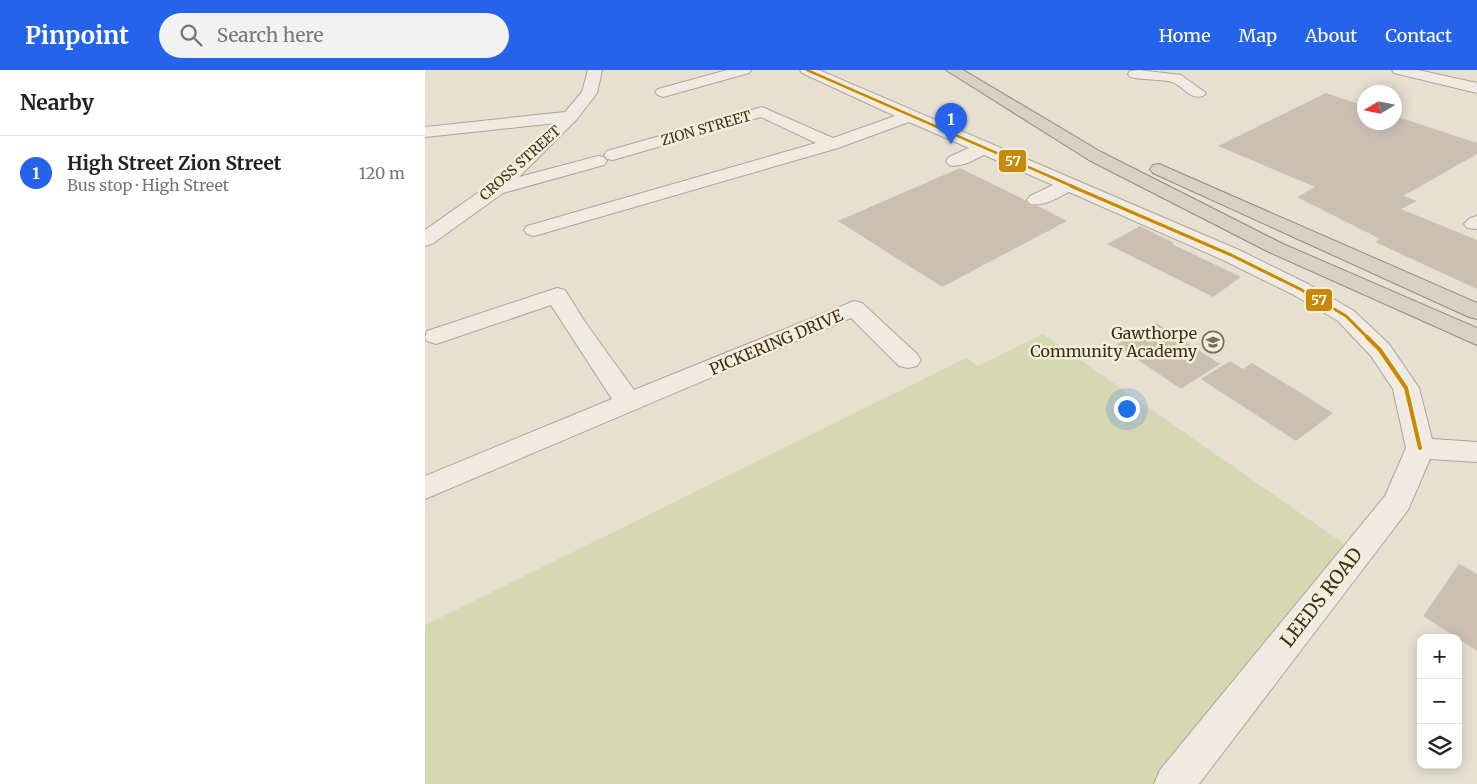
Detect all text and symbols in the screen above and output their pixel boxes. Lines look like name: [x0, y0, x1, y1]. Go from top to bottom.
search box: [159, 13, 509, 58]
text: Pinpoint: [25, 20, 129, 51]
icon: search: [177, 21, 205, 49]
text: Search here: [217, 23, 323, 47]
text: Home: [1159, 24, 1211, 47]
text: Map: [1239, 24, 1277, 47]
text: About: [1305, 24, 1357, 47]
text: Contact: [1385, 24, 1452, 47]
north arrow: [1357, 85, 1402, 130]
text: Nearby: [20, 89, 94, 116]
pin: 1: [935, 103, 967, 144]
street label: ZION STREET: [659, 106, 753, 149]
street label: CROSS STREET: [476, 122, 565, 204]
line badge: 57: [998, 149, 1027, 173]
text: High Street Zion Street: [67, 151, 281, 175]
text: 57: [1005, 152, 1021, 170]
text: 1: [32, 163, 40, 183]
text: 120 m: [359, 163, 405, 183]
text: Bus stop · High Street: [67, 175, 229, 195]
line badge: 57: [1305, 288, 1333, 312]
text: 57: [1311, 291, 1327, 309]
street label: PICKERING DRIVE: [706, 305, 846, 379]
place label: Gawthorpe Community Academy: [1030, 323, 1198, 361]
school or university icon: Gawthorpe Community Academy: [1201, 330, 1225, 354]
your location: [1114, 396, 1140, 422]
street label: LEEDS ROAD: [1275, 543, 1367, 651]
map controls: [1417, 634, 1462, 769]
button: +: [1417, 634, 1462, 679]
button: −: [1417, 679, 1462, 724]
button: layers: [1417, 724, 1462, 769]

